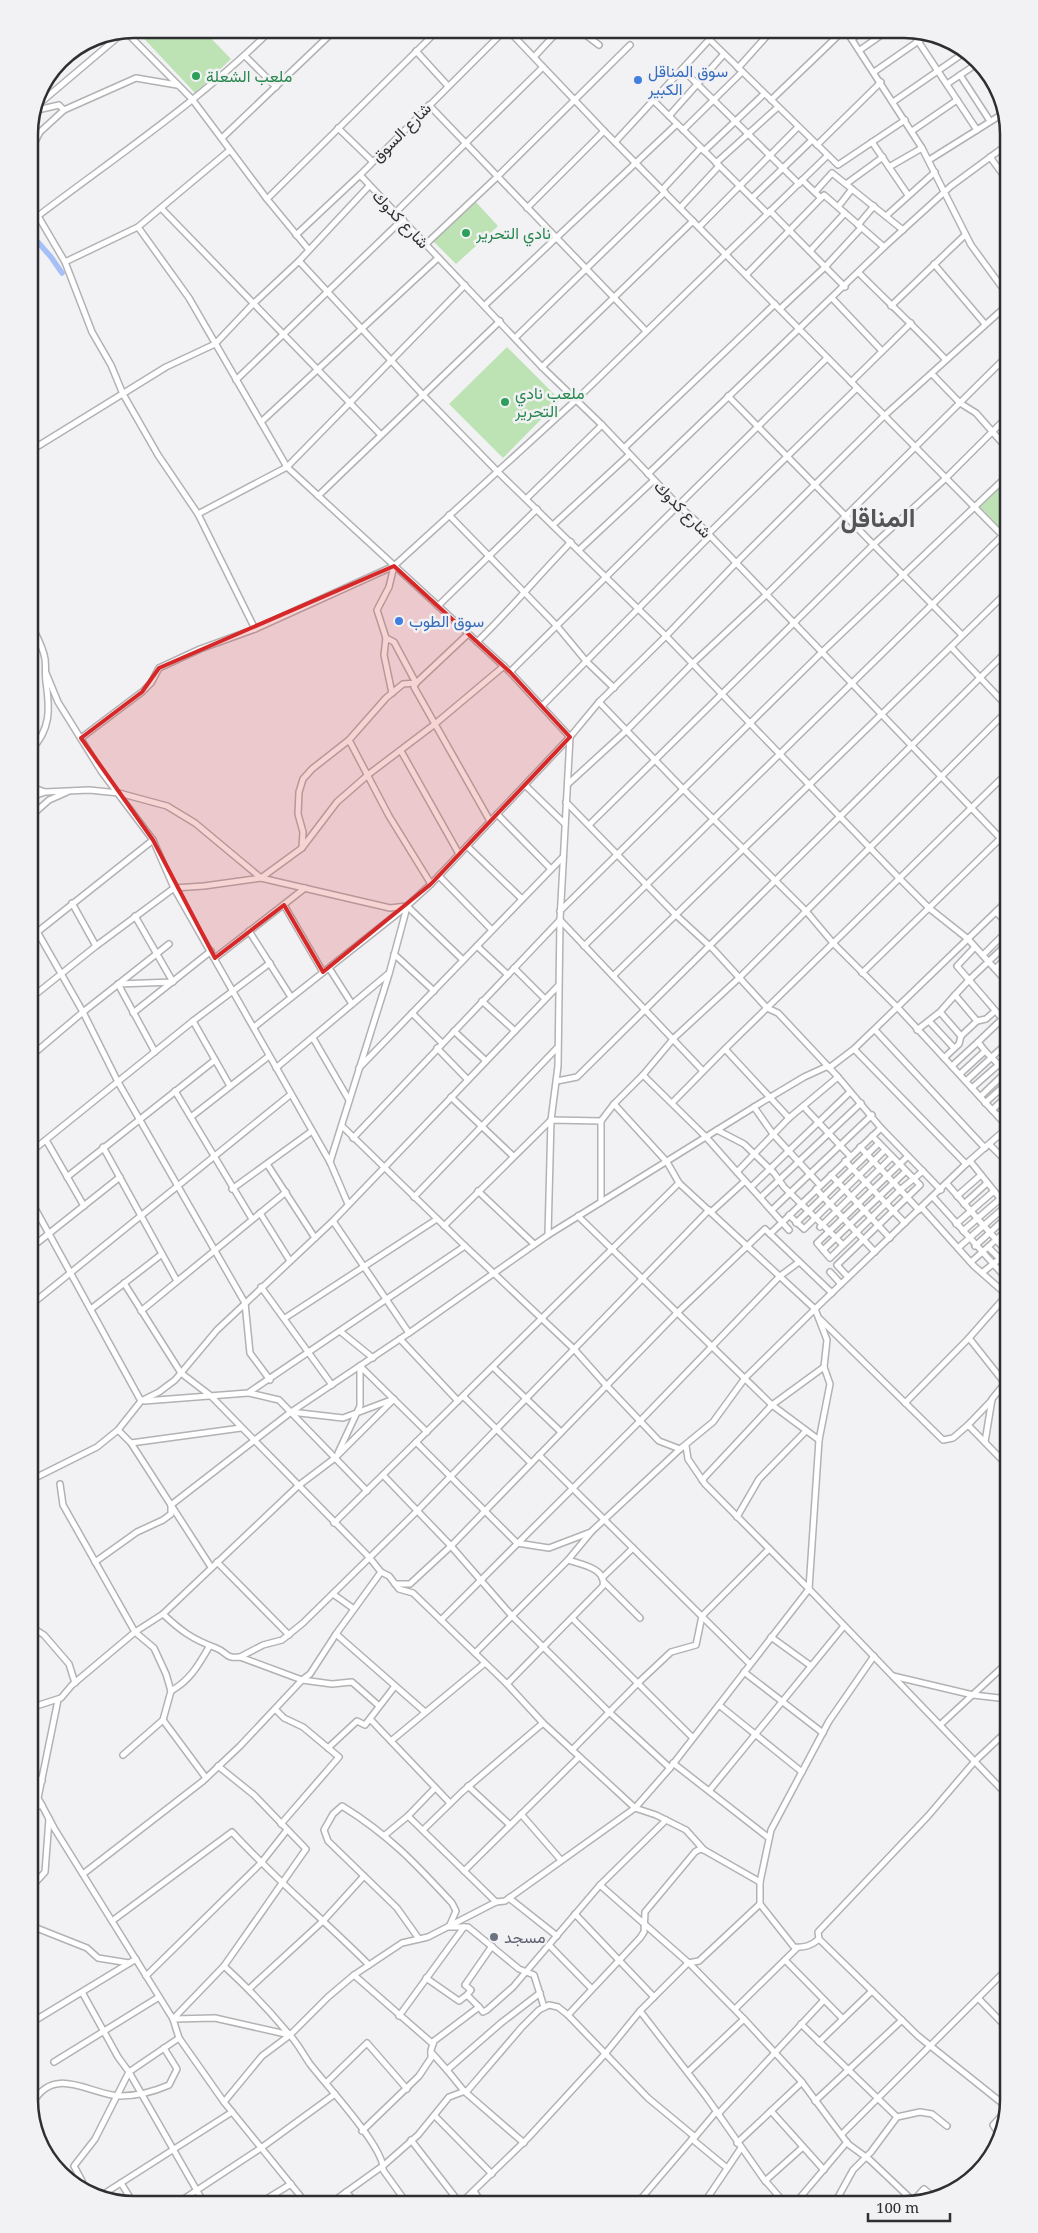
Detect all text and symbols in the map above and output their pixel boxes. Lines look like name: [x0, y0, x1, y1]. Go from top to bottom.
place label: سوق المناقل الكبير: [647, 60, 728, 100]
place label: ملعب الشعلة: [206, 65, 292, 87]
marker: ملعب الشعلة: [190, 70, 202, 82]
marker: سوق المناقل الكبير: [632, 74, 644, 86]
street label: شارع السوق: [366, 97, 436, 167]
street label: شارع كدوك: [367, 185, 434, 254]
place label: نادي التحرير: [475, 222, 551, 247]
marker: نادي التحرير: [460, 227, 472, 239]
place label: ملعب نادي التحرير: [514, 382, 585, 422]
marker: ملعب نادي التحرير: [499, 396, 511, 408]
street label: شارع كدوك: [649, 475, 717, 543]
district label: المناقل: [840, 499, 916, 535]
place label: سوق الطوب: [409, 610, 484, 632]
marker: سوق الطوب: [393, 615, 405, 627]
place label: مسجد: [504, 1926, 545, 1948]
marker: مسجد: [488, 1931, 500, 1943]
scale bar: [868, 2190, 950, 2222]
text: 100 m: [876, 2197, 919, 2217]

